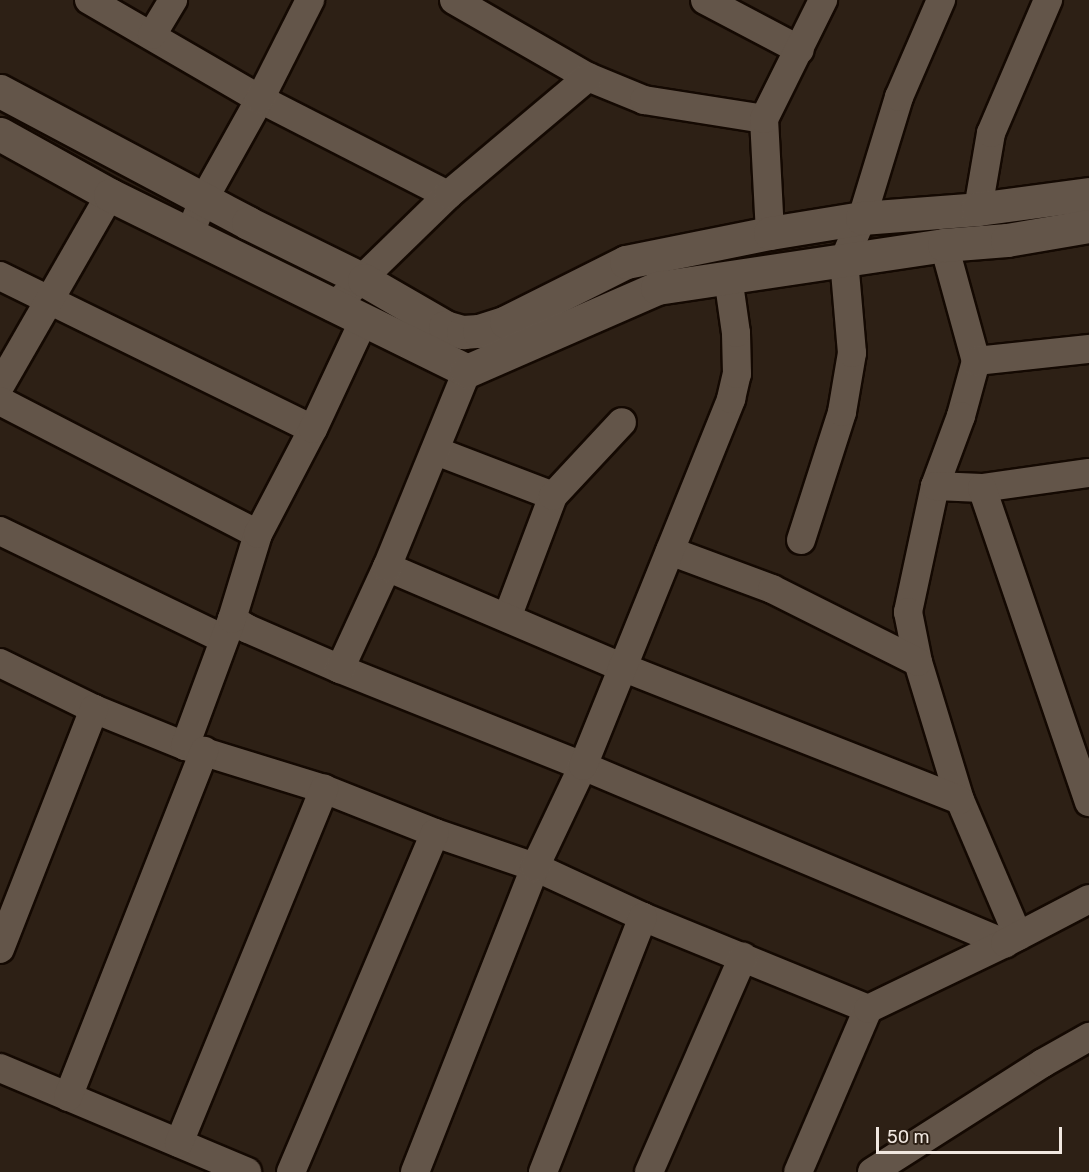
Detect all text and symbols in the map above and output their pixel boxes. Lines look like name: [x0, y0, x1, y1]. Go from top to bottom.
scale bar: [879, 1115, 1065, 1153]
text: 50 m: [887, 1126, 930, 1148]

